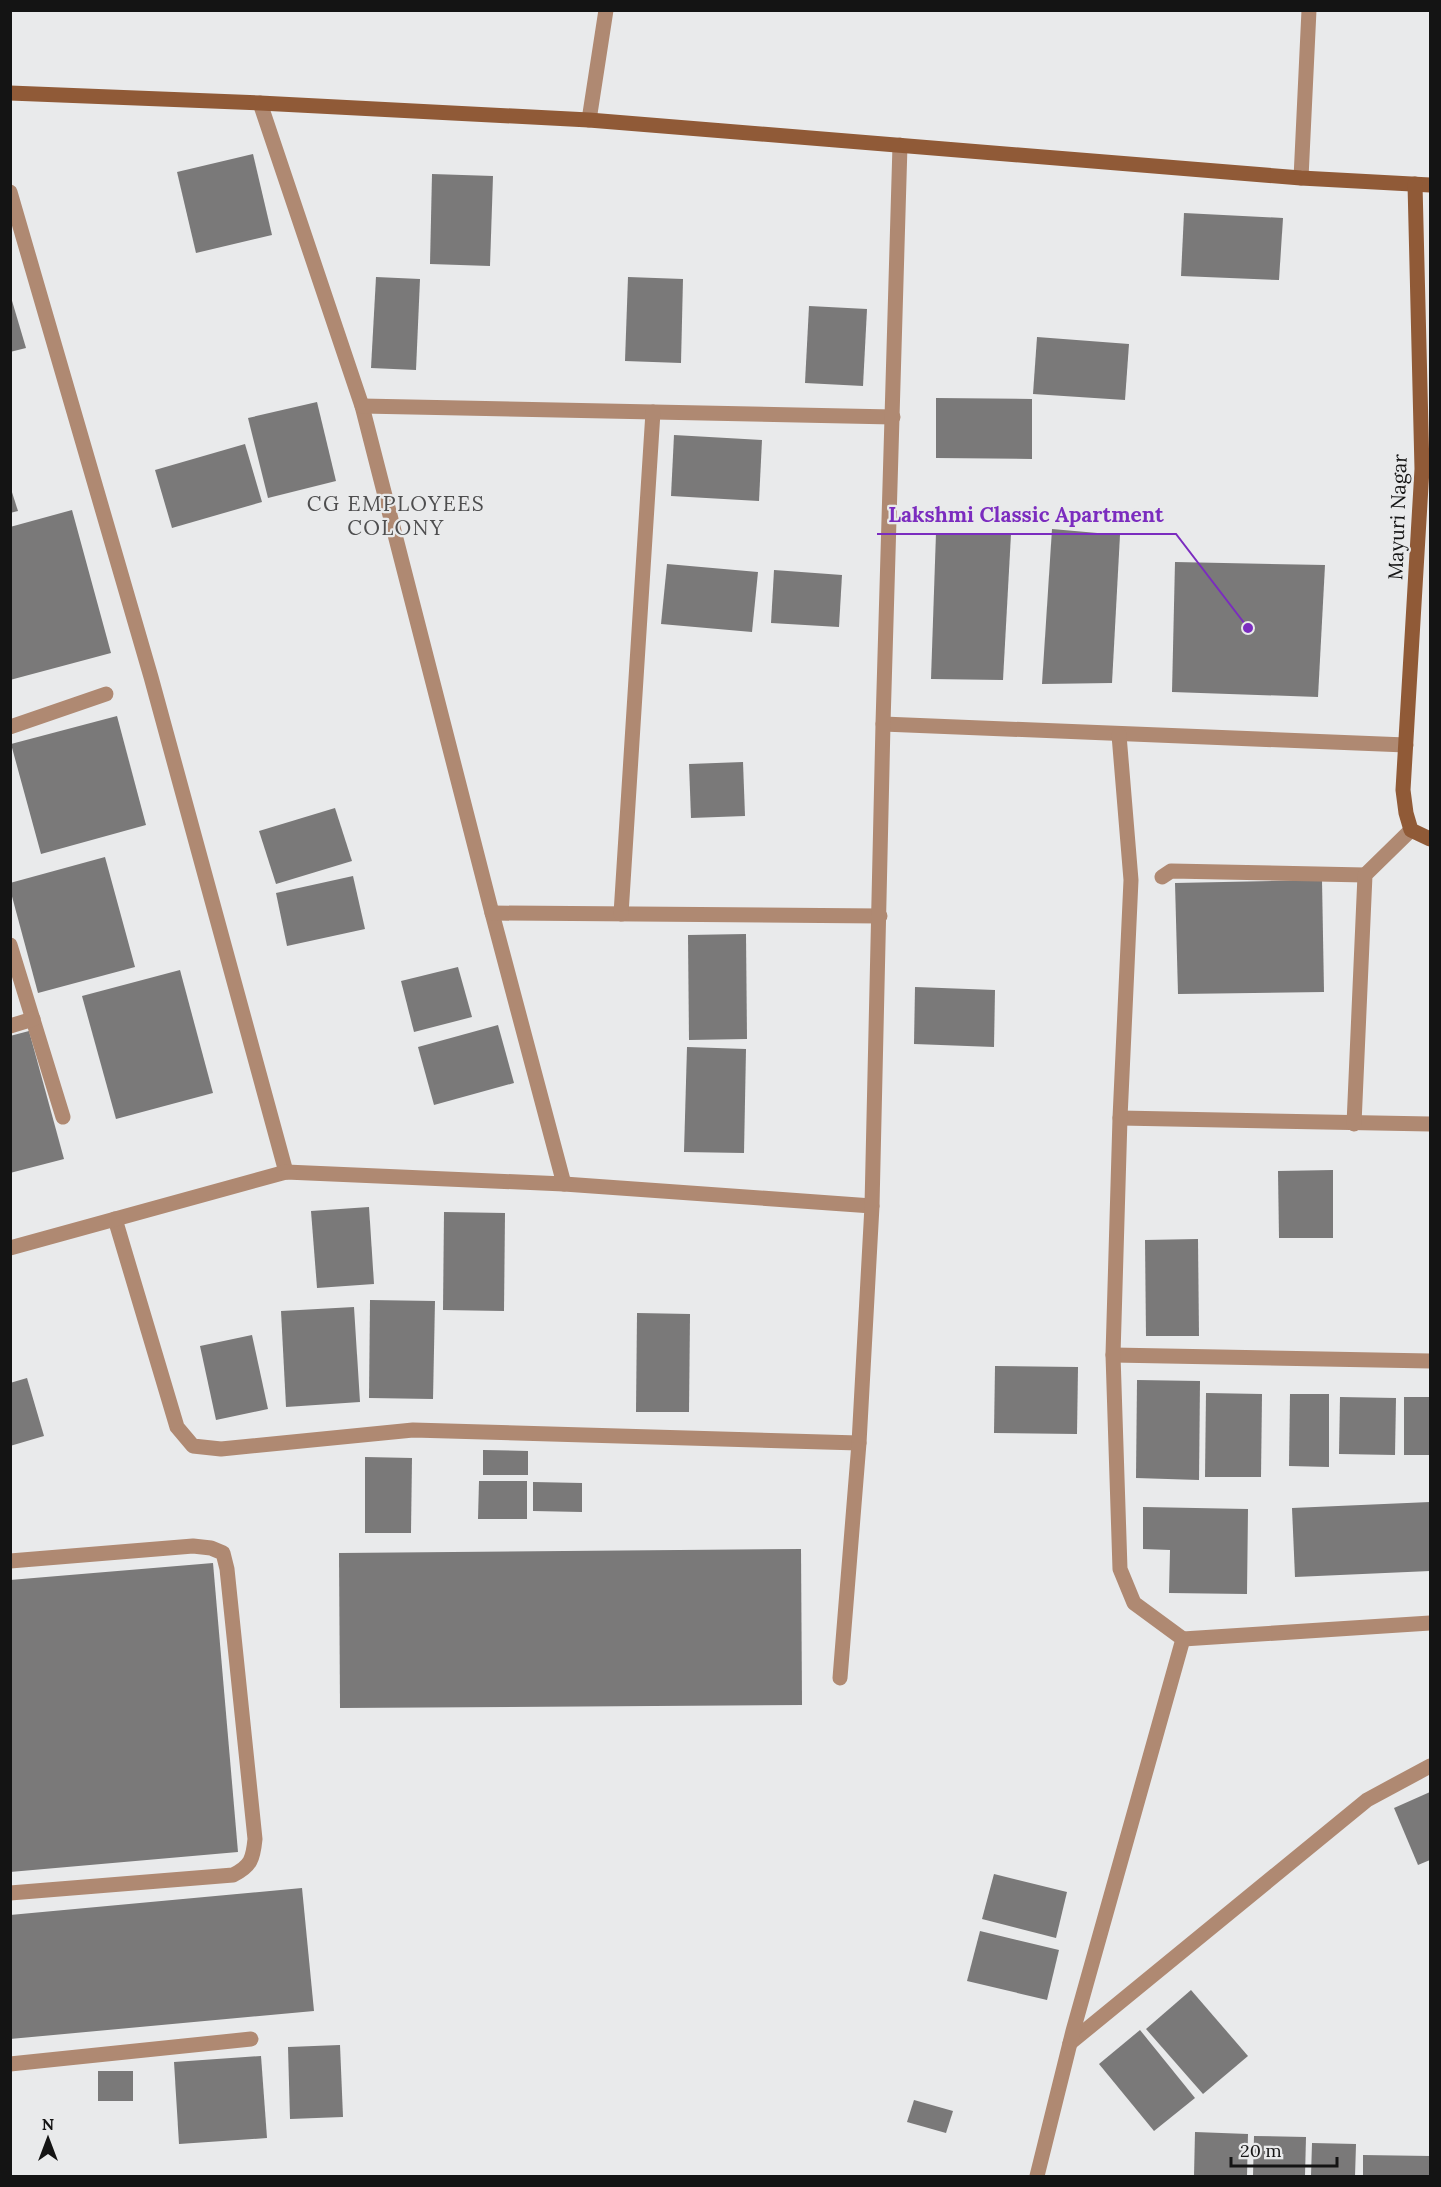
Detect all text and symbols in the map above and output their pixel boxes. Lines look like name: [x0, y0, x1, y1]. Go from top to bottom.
street label: Mayuri Nagar: [1382, 453, 1412, 580]
district label: CG EMPLOYEES COLONY: [307, 490, 485, 541]
callout: Lakshmi Classic Apartment: [877, 495, 1176, 534]
text: Lakshmi Classic Apartment: [888, 501, 1164, 528]
north arrow: [18, 2109, 78, 2169]
text: N: [42, 2114, 54, 2134]
scale bar: [1231, 2130, 1338, 2168]
text: 20 m: [1240, 2139, 1282, 2162]

